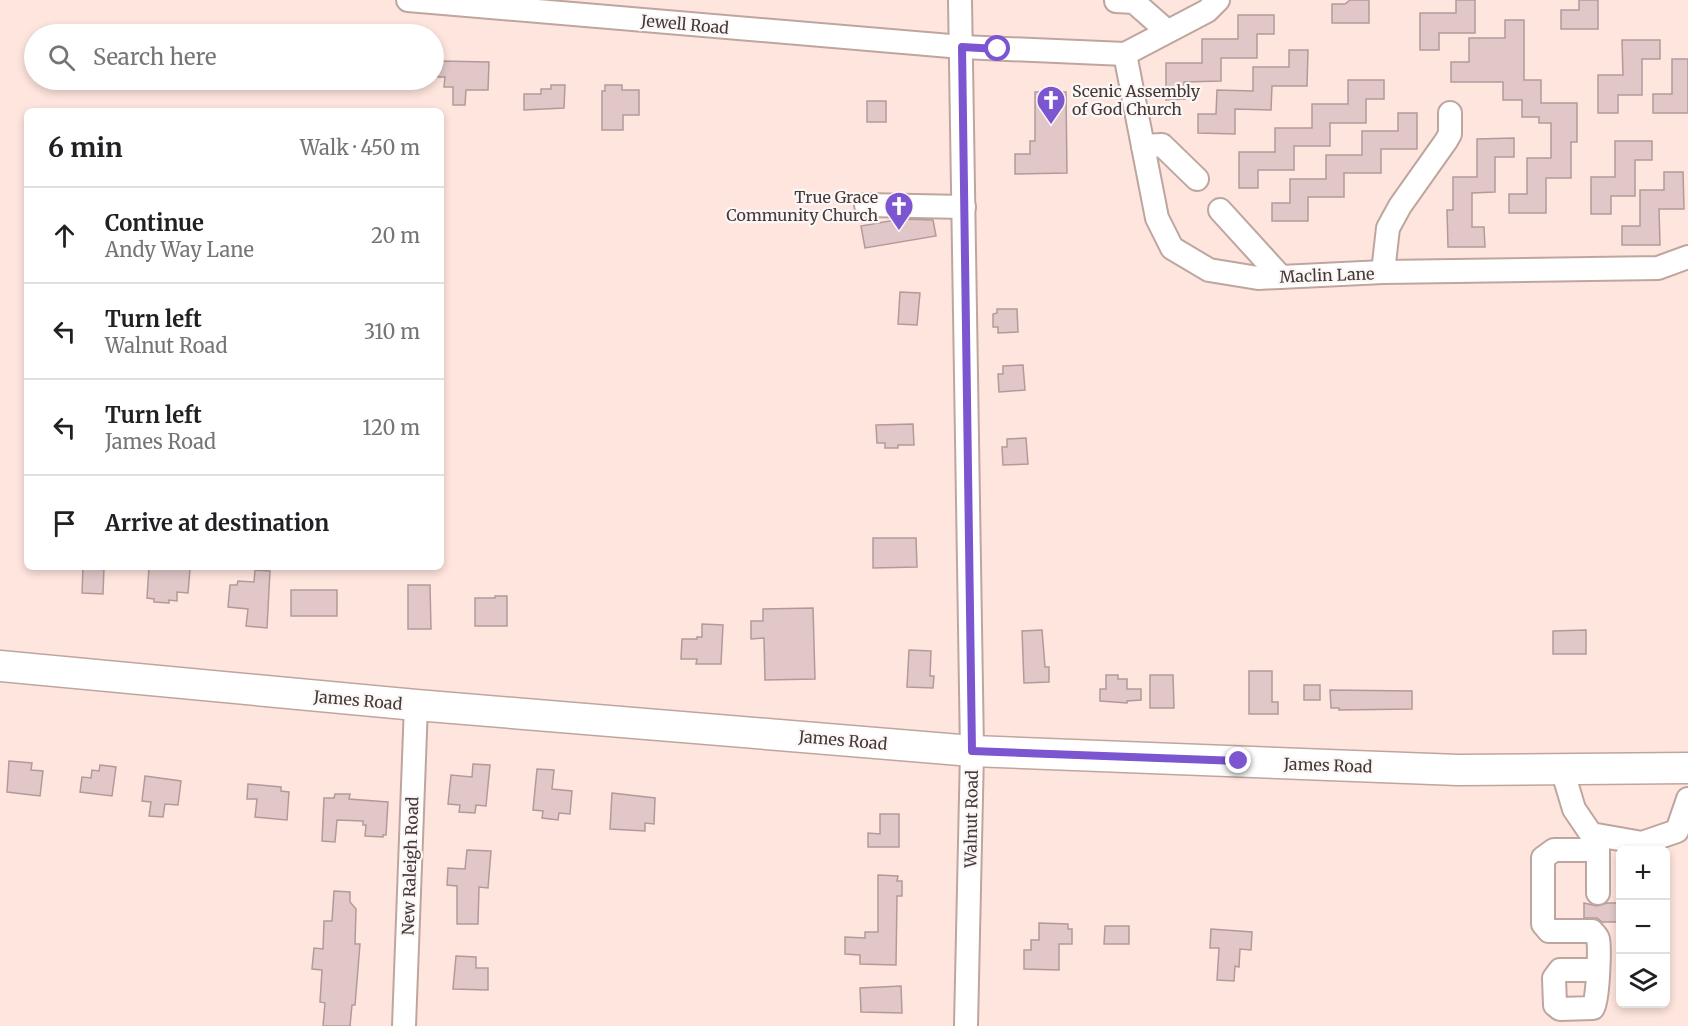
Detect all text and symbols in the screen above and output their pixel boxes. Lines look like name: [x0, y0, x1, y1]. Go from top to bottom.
street label: Jewell Road: [639, 10, 730, 38]
search box: [24, 24, 444, 90]
route start: [984, 35, 1010, 61]
icon: search: [45, 41, 78, 74]
text: Search here: [93, 43, 216, 71]
place label: Scenic Assembly of God Church: [1072, 81, 1201, 119]
church icon: Scenic Assembly of God Church: [1035, 84, 1067, 126]
text: 6 min: [48, 131, 123, 164]
text: Walk · 450 m: [300, 135, 420, 160]
place label: True Grace Community Church: [726, 187, 878, 225]
church icon: True Grace Community Church: [883, 190, 915, 232]
text: Continue: [105, 209, 204, 237]
icon: ahead: [48, 219, 81, 252]
text: 20 m: [371, 223, 420, 248]
text: Andy Way Lane: [105, 237, 254, 262]
street label: Maclin Lane: [1279, 263, 1375, 287]
text: Turn left: [105, 305, 202, 333]
icon: left: [48, 315, 81, 348]
text: 310 m: [364, 319, 420, 344]
text: Walnut Road: [105, 333, 227, 358]
text: Turn left: [105, 401, 202, 429]
icon: left: [48, 411, 81, 444]
text: 120 m: [362, 415, 420, 440]
text: James Road: [105, 429, 216, 454]
icon: arrive: [48, 507, 81, 540]
text: Arrive at destination: [105, 509, 329, 537]
street label: James Road: [312, 686, 403, 714]
street label: James Road: [797, 726, 888, 754]
route end: [1225, 747, 1251, 773]
street label: James Road: [1282, 753, 1373, 777]
street label: Walnut Road: [960, 769, 982, 869]
street label: New Raleigh Road: [398, 796, 422, 936]
map controls: [1616, 846, 1670, 1008]
button: +: [1616, 846, 1670, 900]
button: −: [1616, 900, 1670, 954]
button: layers: [1616, 954, 1670, 1008]

